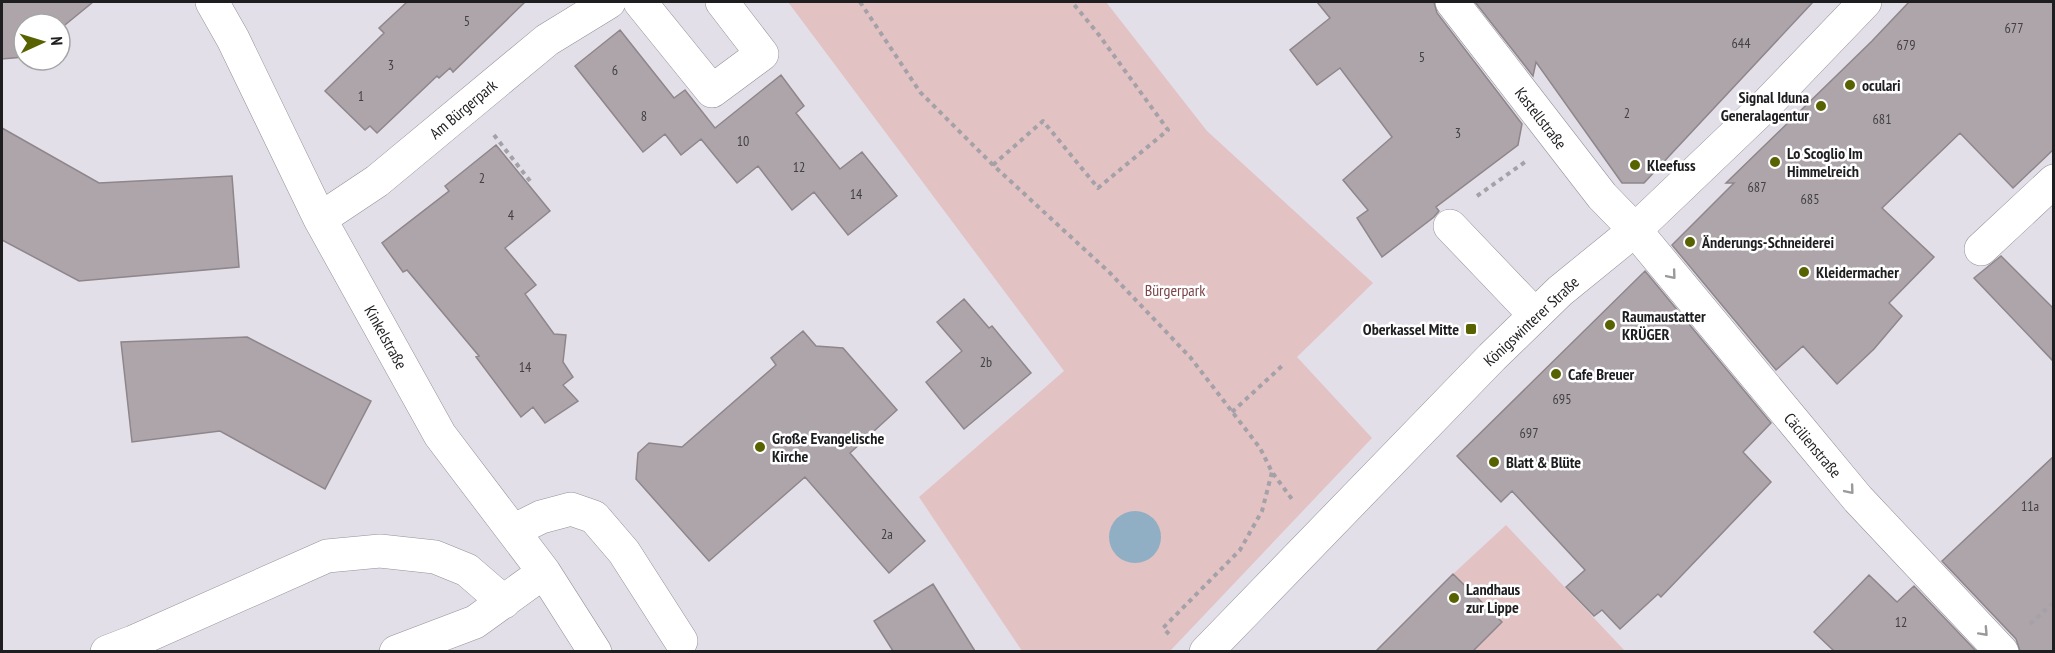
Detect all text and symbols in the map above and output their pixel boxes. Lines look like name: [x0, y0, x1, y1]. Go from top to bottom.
north arrow: [12, 12, 72, 72]
house number: 5: [464, 12, 470, 30]
house number: 677: [2005, 19, 2023, 37]
house number: 644: [1732, 34, 1751, 52]
text: N: [47, 36, 67, 46]
house number: 679: [1897, 36, 1915, 54]
house number: 5: [1419, 48, 1425, 66]
house number: 3: [388, 56, 394, 74]
house number: 6: [612, 61, 618, 79]
street label: Am Bürgerpark: [425, 74, 501, 143]
place label: oculari: [1862, 75, 1901, 95]
marker: oculari: [1843, 78, 1857, 92]
street label: Kastellstraße: [1511, 83, 1571, 153]
house number: 1: [358, 87, 364, 105]
place label: Signal Iduna Generalagentur: [1721, 87, 1809, 125]
marker: Signal Iduna Generalagentur: [1814, 99, 1828, 113]
house number: 2: [1624, 104, 1630, 122]
house number: 8: [641, 107, 647, 125]
house number: 681: [1873, 110, 1891, 128]
house number: 3: [1455, 124, 1461, 142]
house number: 10: [737, 132, 749, 150]
place label: Lo Scoglio Im Himmelreich: [1787, 143, 1863, 181]
place label: Kleefuss: [1647, 155, 1696, 175]
marker: Lo Scoglio Im Himmelreich: [1768, 155, 1782, 169]
house number: 12: [793, 158, 805, 176]
marker: Kleefuss: [1628, 158, 1642, 172]
house number: 2: [479, 169, 485, 187]
house number: 687: [1748, 178, 1766, 196]
house number: 14: [850, 185, 863, 203]
house number: 685: [1801, 190, 1819, 208]
house number: 4: [508, 206, 515, 224]
place label: Änderungs-Schneiderei: [1701, 232, 1835, 252]
marker: Änderungs-Schneiderei: [1683, 235, 1697, 249]
place label: Kleidermacher: [1816, 262, 1899, 282]
marker: Kleidermacher: [1797, 265, 1811, 279]
one-way arrow: [1665, 268, 1676, 279]
street label: Königswinterer Straße: [1479, 272, 1583, 370]
park label: Bürgerpark: [1145, 280, 1206, 300]
street label: Kinkelstraße: [360, 302, 412, 372]
place label: Raumaustatter KRÜGER: [1622, 306, 1706, 344]
marker: Raumaustatter KRÜGER: [1603, 318, 1617, 332]
place label: Oberkassel Mitte: [1363, 319, 1459, 339]
marker: Oberkassel Mitte: [1464, 322, 1478, 336]
house number: 2b: [980, 353, 992, 371]
house number: 14: [519, 358, 532, 376]
place label: Cafe Breuer: [1568, 364, 1635, 384]
marker: Cafe Breuer: [1549, 367, 1563, 381]
house number: 695: [1553, 390, 1571, 408]
street label: Cäcilienstraße: [1780, 408, 1846, 482]
house number: 697: [1520, 424, 1538, 442]
place label: Große Evangelische Kirche: [772, 428, 884, 466]
marker: Große Evangelische Kirche: [753, 440, 767, 454]
place label: Blatt & Blüte: [1506, 452, 1581, 472]
marker: Blatt & Blüte: [1487, 455, 1501, 469]
one-way arrow: [1843, 483, 1854, 494]
house number: 11a: [2021, 497, 2039, 515]
house number: 2a: [881, 525, 893, 543]
place label: Landhaus zur Lippe: [1466, 579, 1521, 617]
marker: Landhaus zur Lippe: [1447, 591, 1461, 605]
house number: 12: [1895, 613, 1907, 631]
one-way arrow: [1976, 625, 1987, 636]

